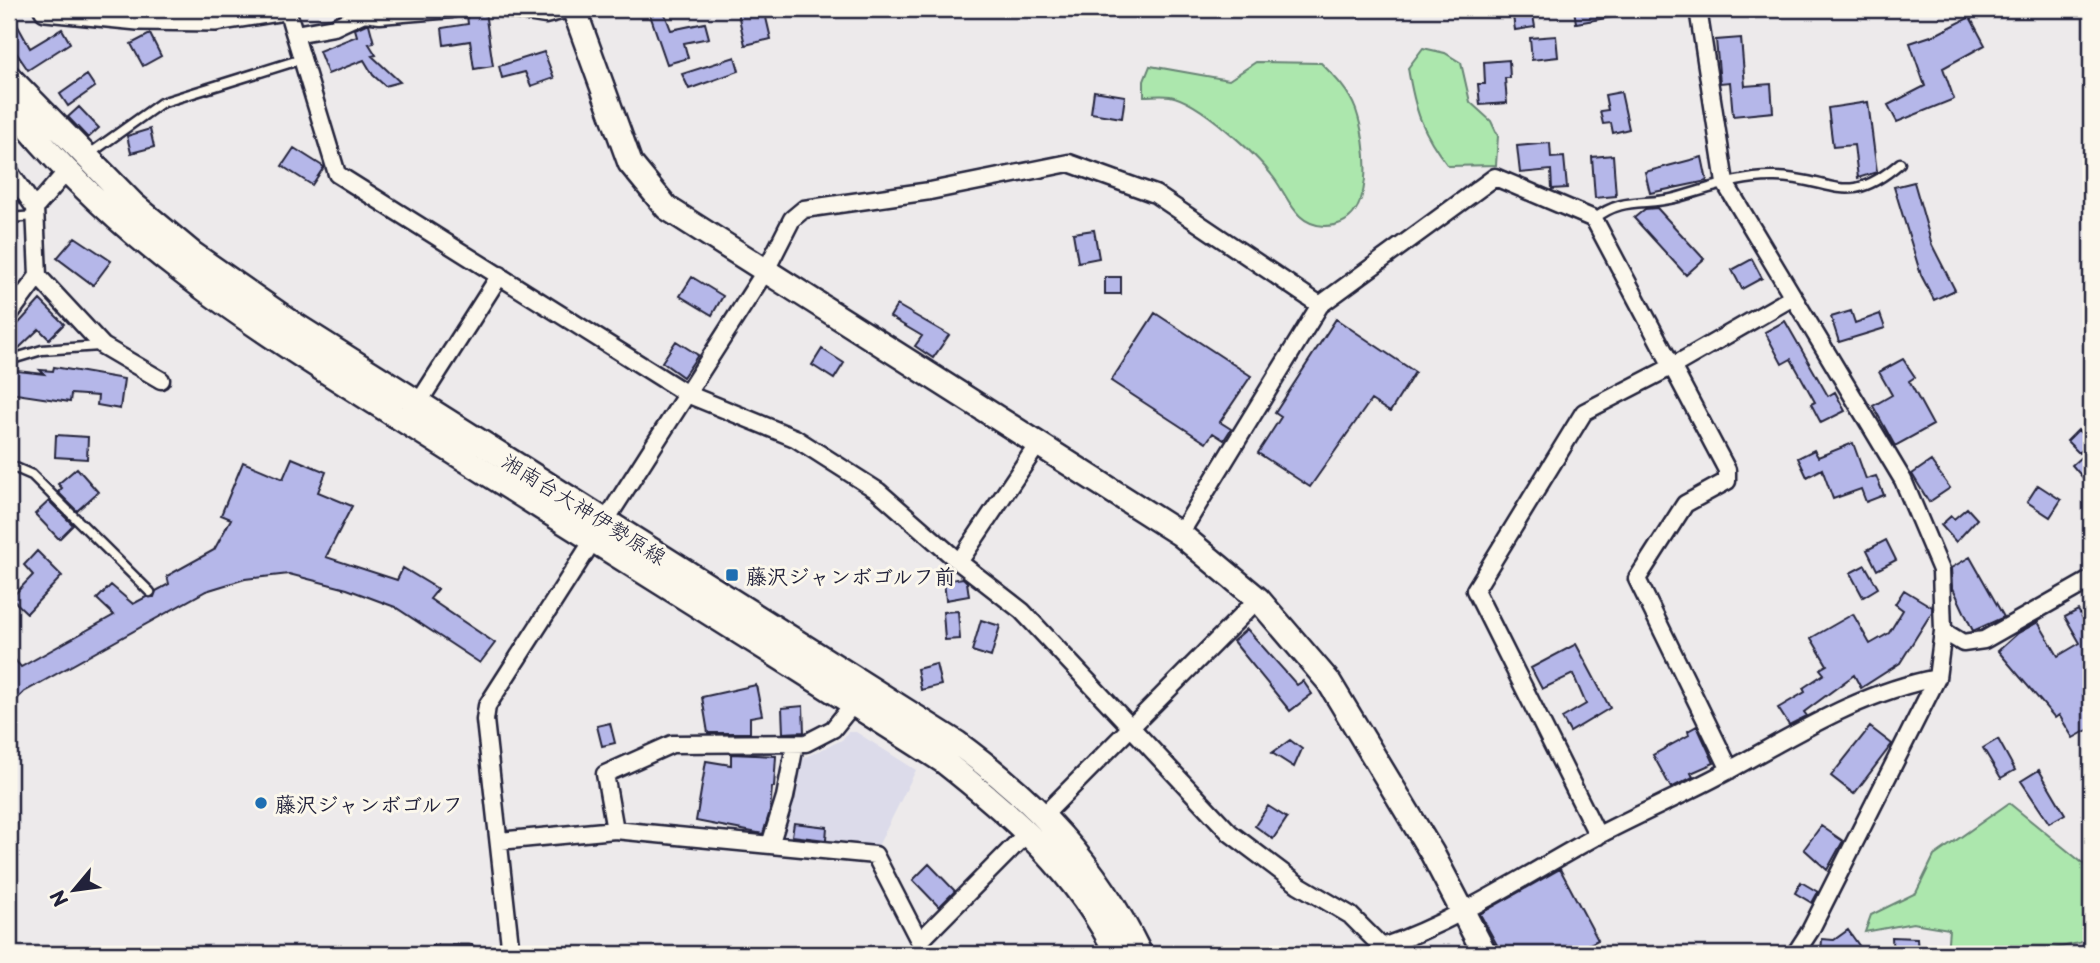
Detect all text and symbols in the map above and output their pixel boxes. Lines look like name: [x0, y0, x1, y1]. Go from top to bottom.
street label: 湘南台大神伊勢原線: [496, 444, 674, 572]
place label: 藤沢ジャンボゴルフ前: [746, 559, 955, 591]
marker: 藤沢ジャンボゴルフ前: [724, 567, 740, 583]
place label: 藤沢ジャンボゴルフ: [275, 787, 463, 819]
marker: 藤沢ジャンボゴルフ: [253, 795, 269, 811]
north arrow: [38, 855, 108, 925]
text: N: [42, 885, 74, 912]

